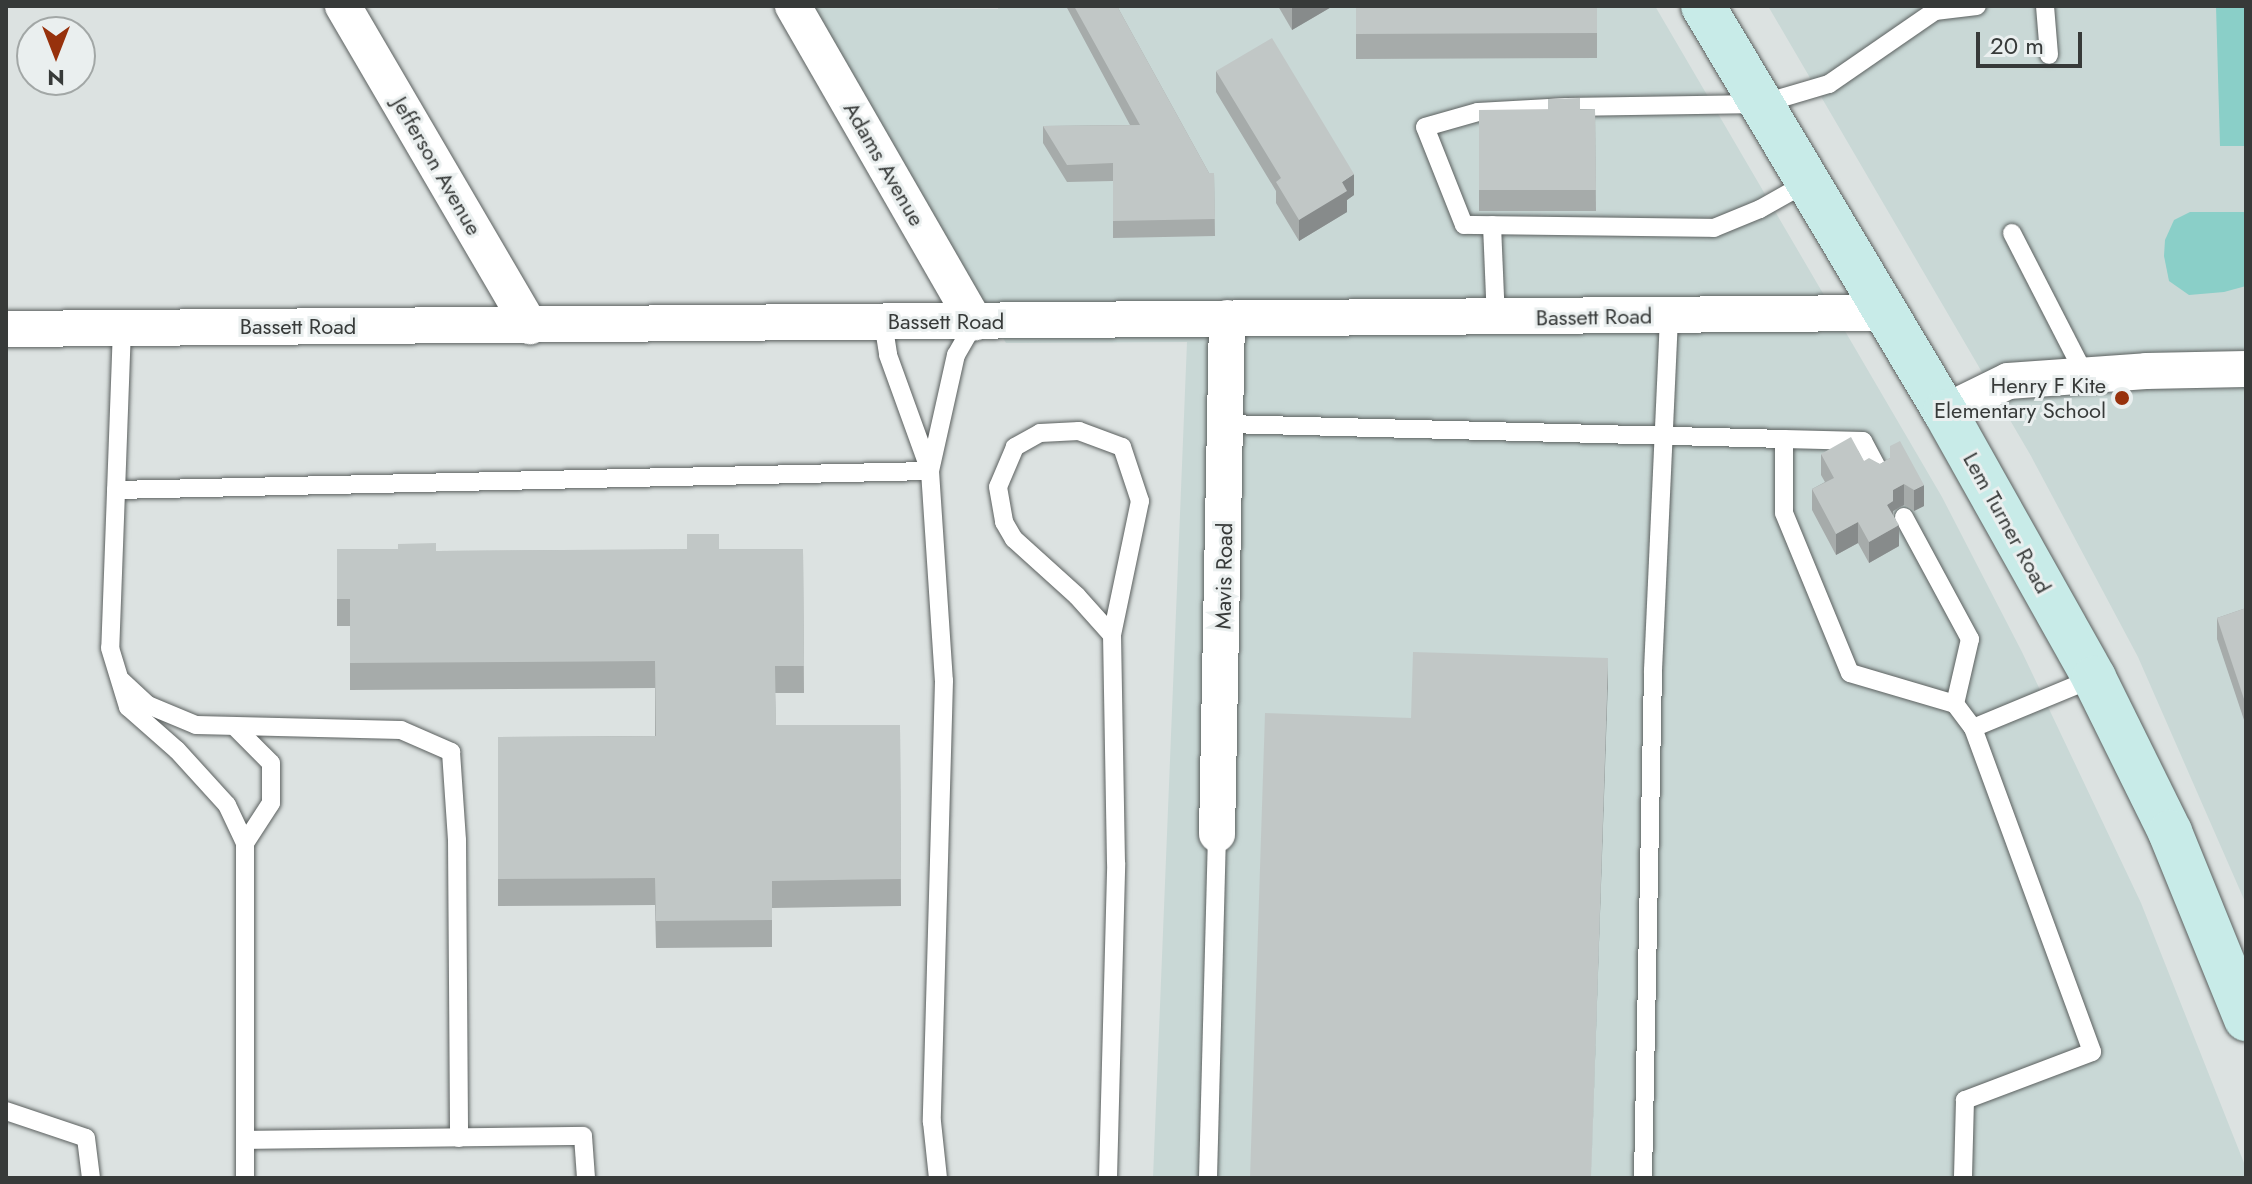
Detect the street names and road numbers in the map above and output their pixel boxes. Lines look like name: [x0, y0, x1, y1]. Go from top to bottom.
street label: Jefferson Avenue: [387, 92, 487, 240]
street label: Adams Avenue: [838, 97, 930, 231]
street label: Bassett Road: [1536, 303, 1652, 331]
street label: Bassett Road: [888, 309, 1004, 335]
street label: Bassett Road: [240, 314, 356, 340]
street label: Lem Turner Road: [1957, 448, 2057, 598]
street label: Mavis Road: [1210, 522, 1238, 630]

